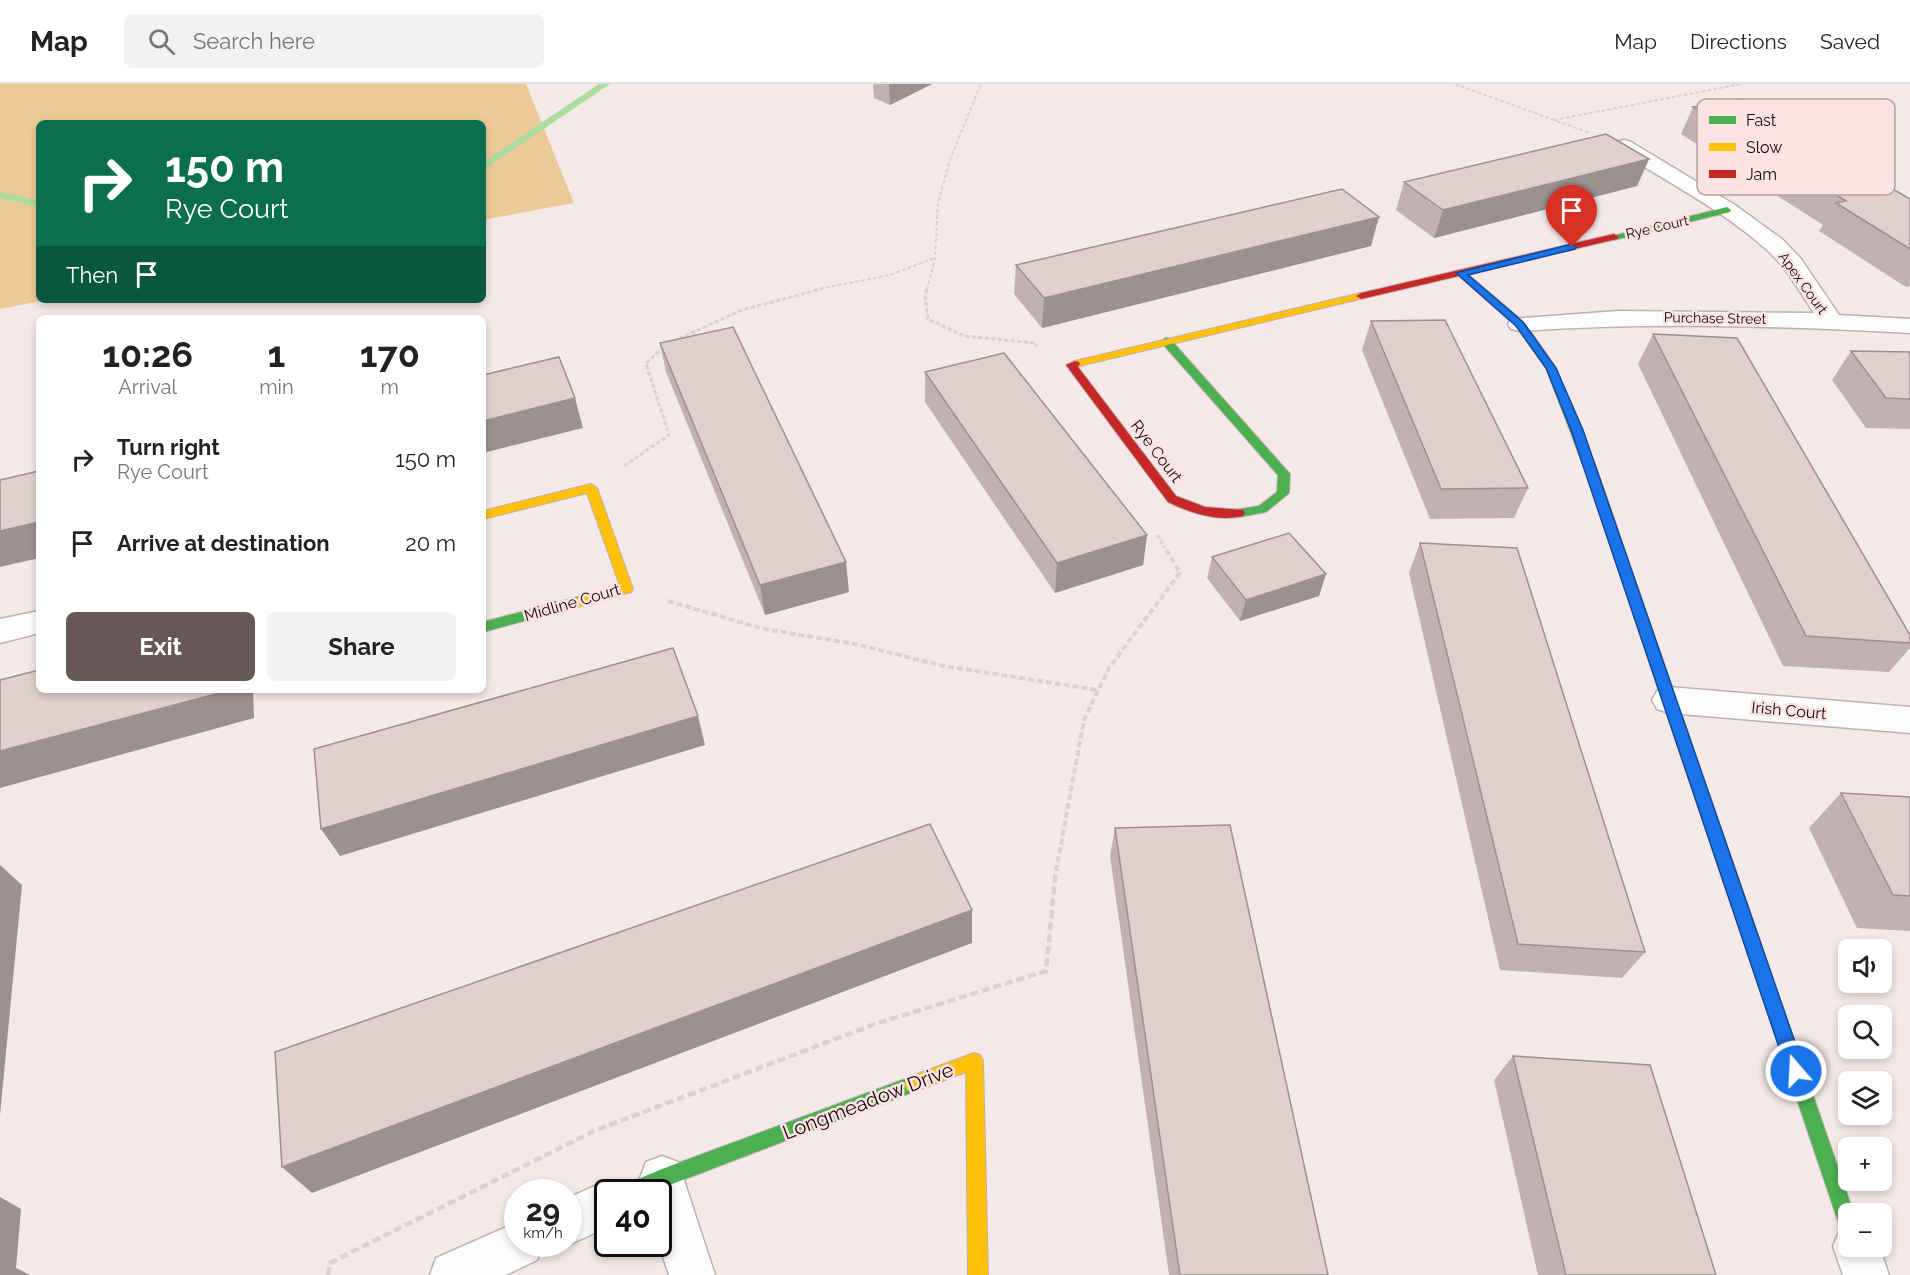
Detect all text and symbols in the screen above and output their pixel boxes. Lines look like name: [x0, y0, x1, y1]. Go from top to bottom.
search box: [124, 14, 544, 68]
text: Map: [30, 25, 88, 58]
icon: search: [145, 25, 178, 58]
text: Search here: [193, 28, 315, 54]
text: Map: [1614, 29, 1657, 54]
text: Directions: [1690, 29, 1787, 54]
text: Saved: [1820, 29, 1880, 54]
legend: [1697, 99, 1895, 195]
text: Fast: [1746, 111, 1777, 130]
text: Slow: [1746, 138, 1782, 157]
text: 150 m: [165, 143, 284, 192]
icon: right: [66, 144, 144, 222]
text: Jam: [1746, 165, 1777, 184]
pin: [1546, 185, 1597, 247]
text: Rye Court: [165, 193, 289, 224]
icon: arrive: [1555, 194, 1588, 227]
street label: Rye Court: [1624, 212, 1690, 242]
street label: Apex Court: [1775, 249, 1831, 317]
icon: arrive: [130, 258, 163, 291]
text: Then: [66, 262, 118, 288]
street label: Purchase Street: [1664, 309, 1767, 327]
text: 10:26: [102, 333, 193, 375]
text: 1: [268, 333, 285, 375]
text: 170: [360, 333, 420, 375]
text: Arrival: [118, 375, 177, 399]
text: min: [259, 375, 294, 399]
text: m: [381, 375, 399, 399]
street label: Rye Court: [1127, 416, 1187, 487]
text: Turn right: [117, 434, 220, 460]
icon: right: [66, 443, 99, 476]
text: 150 m: [395, 446, 456, 472]
text: Rye Court: [117, 460, 209, 484]
icon: arrive: [66, 527, 99, 560]
text: Arrive at destination: [117, 530, 330, 556]
text: 20 m: [405, 530, 456, 556]
street label: Midline Court: [522, 580, 623, 625]
button: Exit: [66, 612, 255, 681]
button: Share: [267, 612, 456, 681]
street label: Irish Court: [1751, 698, 1828, 723]
map controls: [1838, 939, 1892, 1257]
button: sound: [1838, 939, 1892, 993]
button: search: [1838, 1005, 1892, 1059]
position arrow: [1764, 1039, 1828, 1103]
street label: Longmeadow Drive: [779, 1057, 957, 1145]
button: layers: [1838, 1071, 1892, 1125]
button: +: [1838, 1137, 1892, 1191]
speed limit sign: 40: [594, 1179, 672, 1257]
text: 29: [526, 1193, 560, 1228]
button: −: [1838, 1203, 1892, 1257]
text: km/h: [523, 1224, 563, 1242]

